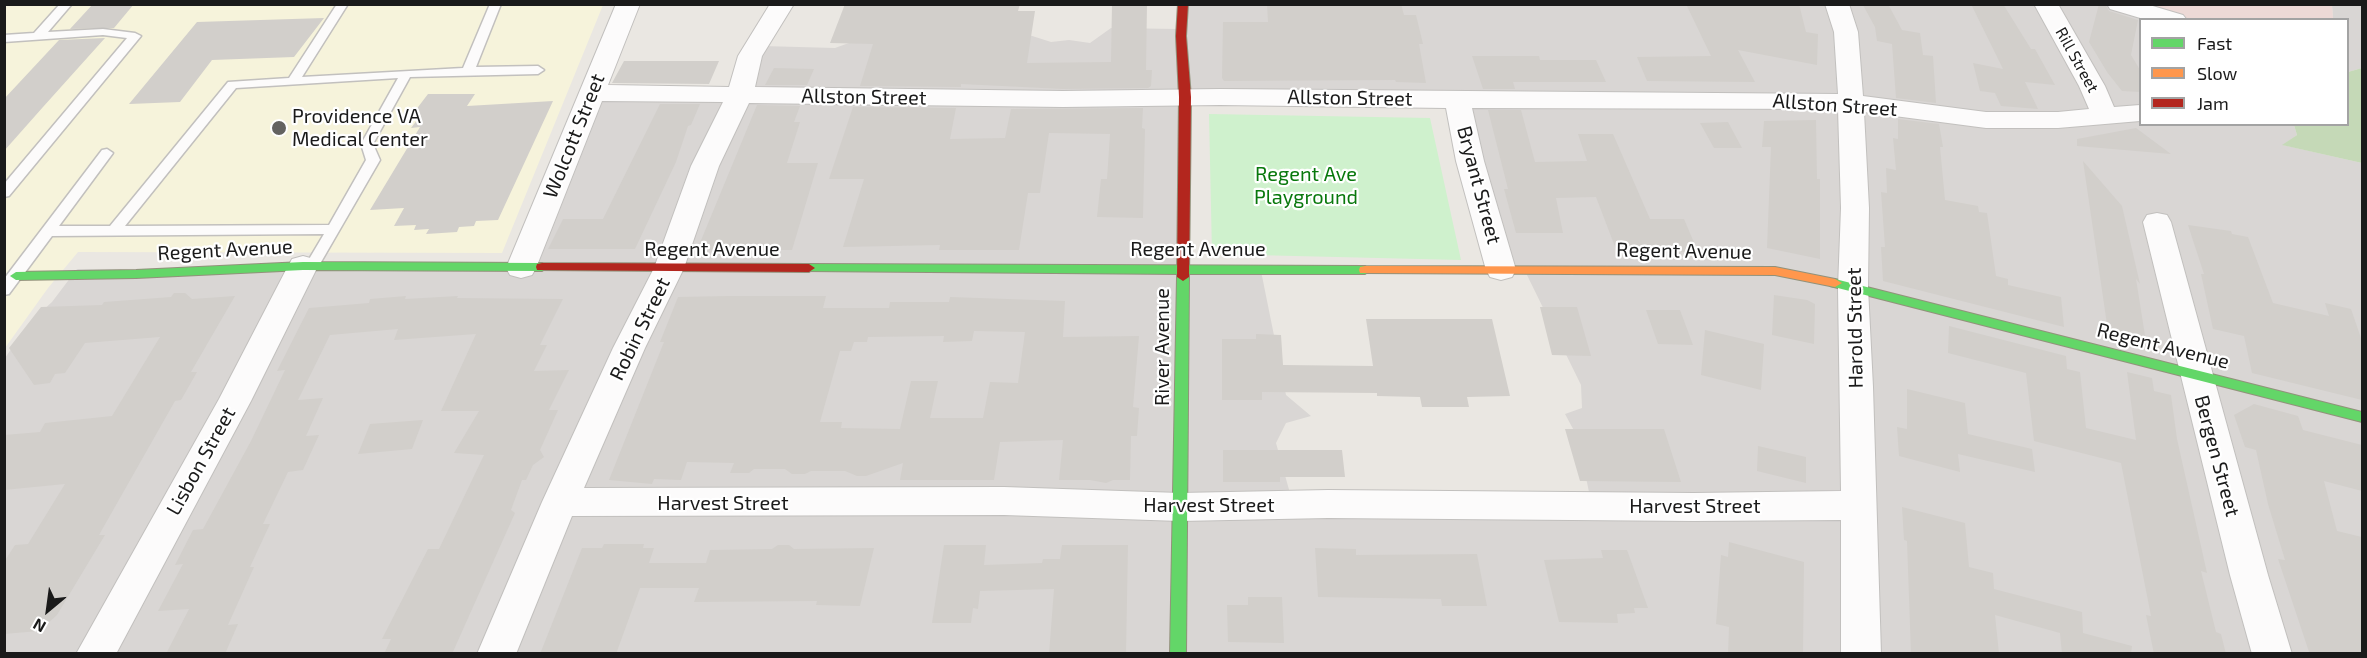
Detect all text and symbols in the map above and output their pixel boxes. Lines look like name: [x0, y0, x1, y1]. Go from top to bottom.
legend: [2139, 18, 2349, 126]
street label: Rill Street: [2051, 24, 2103, 96]
text: Fast: [2197, 32, 2232, 54]
text: Slow: [2197, 62, 2237, 84]
street label: Wolcott Street: [538, 70, 610, 202]
street label: Allston Street: [801, 84, 927, 110]
street label: Allston Street: [1287, 85, 1413, 111]
street label: Allston Street: [1772, 89, 1898, 121]
text: Jam: [2197, 92, 2229, 114]
place label: Providence VA Medical Center: [292, 104, 428, 151]
marker: Providence VA Medical Center: [270, 119, 288, 137]
street label: Bryant Street: [1452, 123, 1506, 247]
park label: Regent Ave Playground: [1254, 162, 1358, 209]
street label: Regent Avenue: [157, 234, 293, 266]
street label: Regent Avenue: [644, 237, 780, 261]
street label: Regent Avenue: [1130, 237, 1266, 261]
street label: Regent Avenue: [1616, 238, 1752, 264]
street label: Harold Street: [1842, 267, 1868, 389]
street label: Robin Street: [605, 274, 675, 384]
street label: River Avenue: [1150, 288, 1174, 406]
street label: Regent Avenue: [2094, 318, 2232, 374]
street label: Bergen Street: [2189, 393, 2245, 519]
street label: Lisbon Street: [161, 403, 241, 519]
street label: Harvest Street: [657, 491, 789, 515]
street label: Harvest Street: [1143, 493, 1275, 517]
street label: Harvest Street: [1629, 494, 1761, 518]
north arrow: [18, 580, 78, 640]
text: N: [29, 615, 49, 637]

